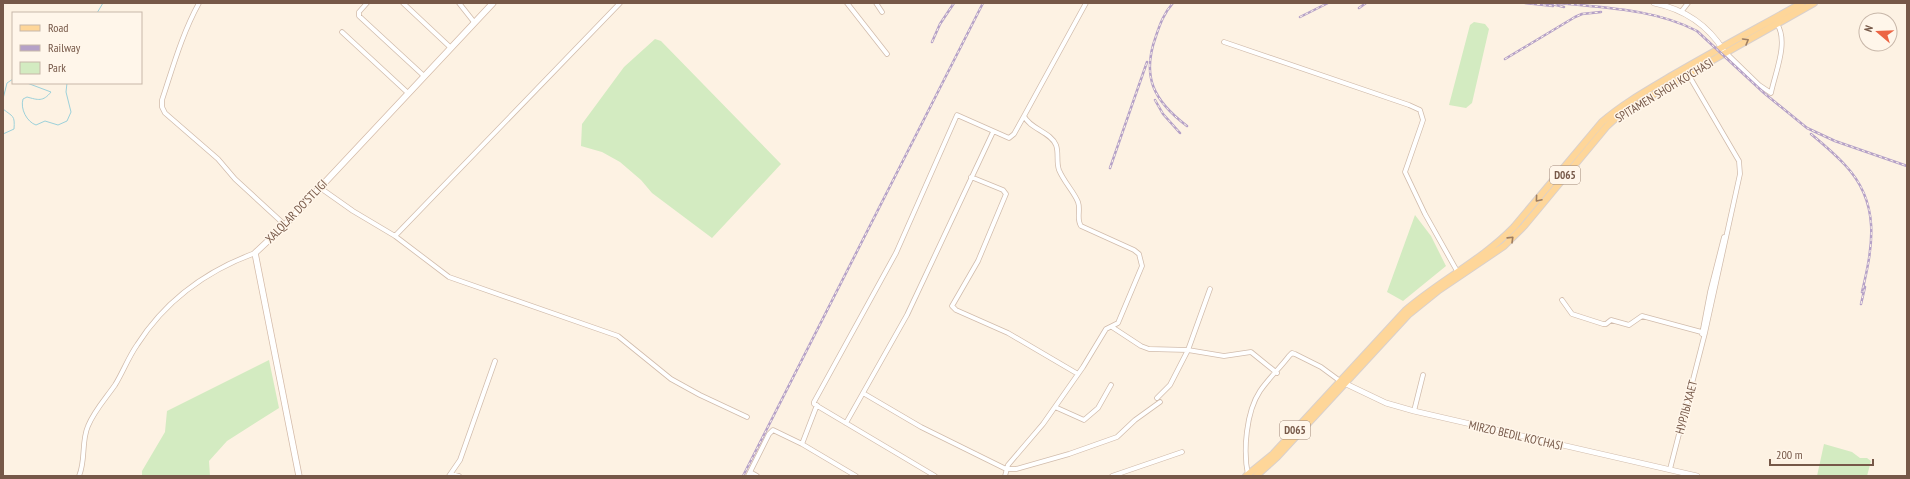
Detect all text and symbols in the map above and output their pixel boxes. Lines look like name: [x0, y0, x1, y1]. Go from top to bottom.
legend: [12, 12, 142, 84]
north arrow: [1858, 12, 1898, 52]
text: Road: [48, 20, 68, 35]
text: N: [1861, 24, 1876, 34]
one-way arrow: [1742, 39, 1749, 46]
text: Railway: [48, 40, 81, 55]
street label: SPITAMEN SHOH KO'CHASI: [1612, 55, 1716, 125]
text: Park: [48, 60, 66, 75]
road number: D065: [1550, 166, 1580, 184]
street label: XALQLAR DO’STLIGI: [262, 176, 330, 246]
one-way arrow: [1535, 194, 1542, 201]
one-way arrow: [1506, 236, 1514, 244]
street label: НУРЛЫ ХАЕТ: [1672, 378, 1701, 435]
street label: MIRZO BEDIL KO'CHASI: [1467, 417, 1565, 453]
road number: D065: [1280, 421, 1310, 439]
scale bar: [1770, 441, 1873, 467]
text: 200 m: [1776, 447, 1803, 462]

